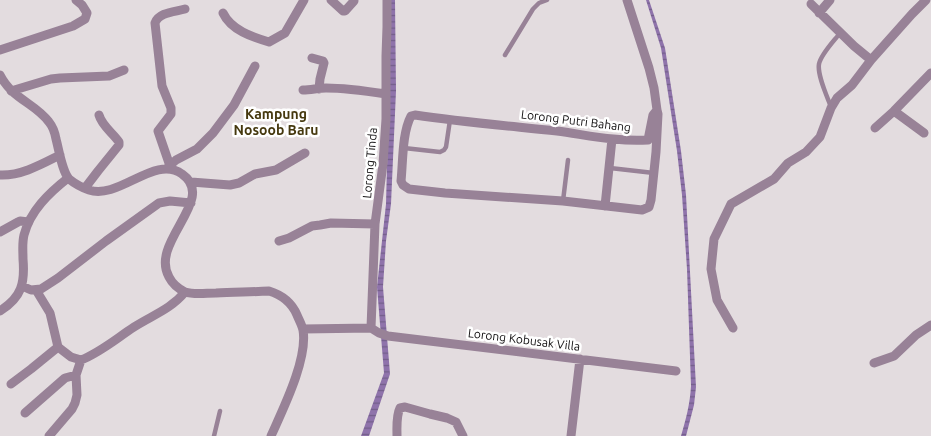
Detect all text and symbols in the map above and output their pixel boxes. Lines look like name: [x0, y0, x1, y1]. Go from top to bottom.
district label: Kampung Nosoob Baru: [234, 106, 318, 138]
street label: Lorong Putri Bahang: [520, 107, 632, 134]
street label: Lorong Tinda: [360, 127, 379, 199]
street label: Lorong Kobusak Villa: [467, 326, 581, 353]

